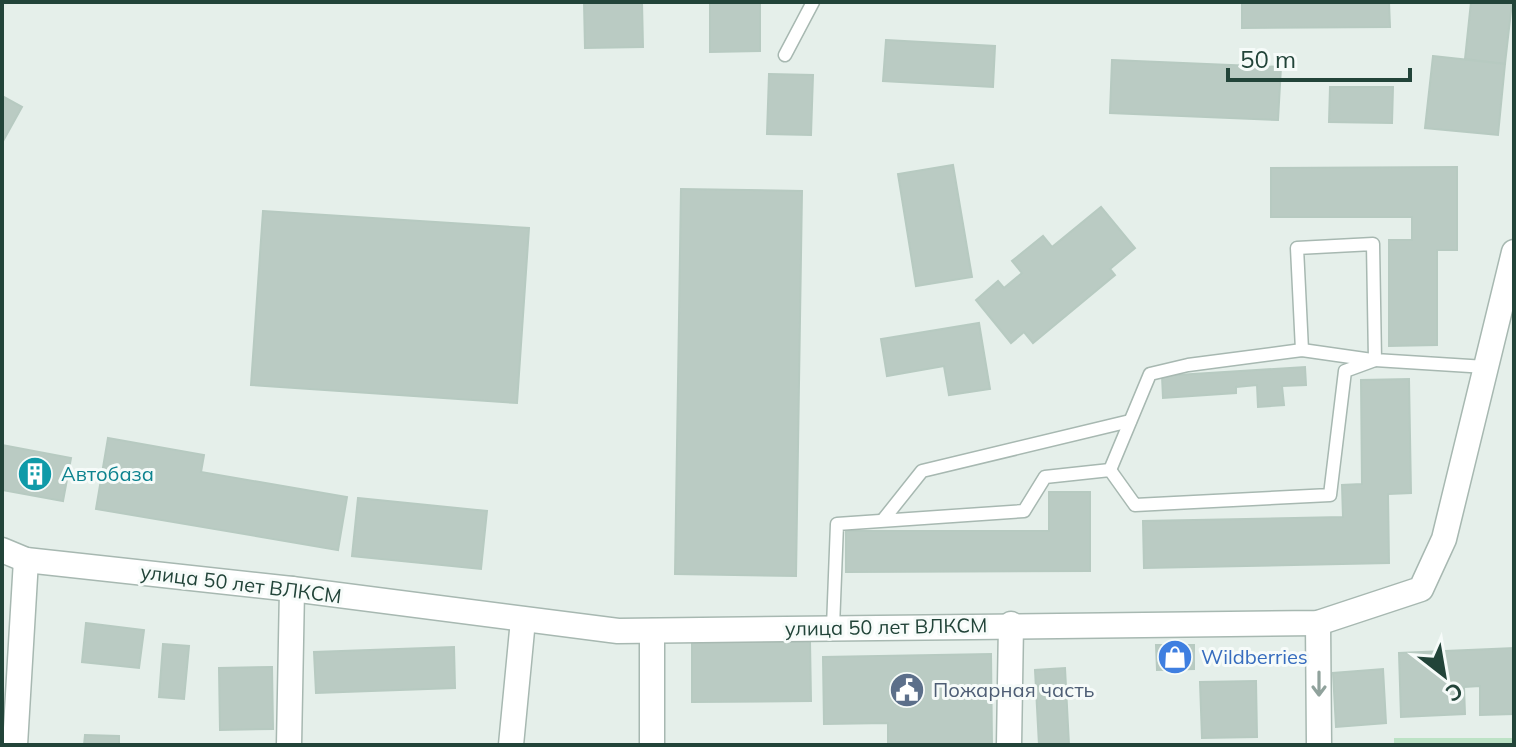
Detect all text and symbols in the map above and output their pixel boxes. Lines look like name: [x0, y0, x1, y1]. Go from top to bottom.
scale bar: [1228, 32, 1410, 82]
text: 50 m: [1240, 44, 1296, 74]
building icon: Автобаза: [16, 455, 54, 493]
place label: Автобаза: [61, 461, 154, 486]
street label: улица 50 лет ВЛКСМ: [139, 559, 343, 608]
street label: улица 50 лет ВЛКСМ: [785, 612, 987, 641]
north arrow: [1404, 635, 1484, 715]
shop icon: Wildberries: [1156, 638, 1194, 676]
place label: Wildberries: [1201, 644, 1308, 669]
one-way arrow: [1311, 670, 1327, 697]
public building icon: Пожарная часть: [888, 671, 926, 709]
text: С: [1441, 676, 1468, 708]
place label: Пожарная часть: [933, 677, 1094, 702]

